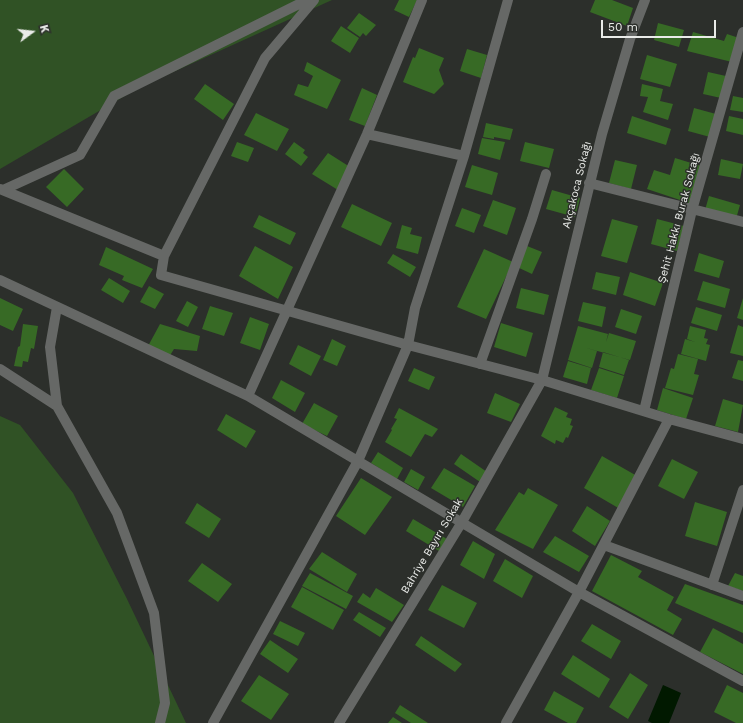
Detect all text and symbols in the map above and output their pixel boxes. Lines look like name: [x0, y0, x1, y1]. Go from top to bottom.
north arrow: [12, 12, 52, 52]
scale bar: [603, 12, 718, 38]
text: 50 m: [608, 20, 638, 34]
text: K: [37, 23, 51, 34]
street label: Akçakoca Sokağı: [560, 140, 594, 230]
street label: Şehit Hakkı Burak Sokağı: [655, 151, 703, 285]
street label: Bahriye Bayırı Sokak: [398, 496, 466, 596]

